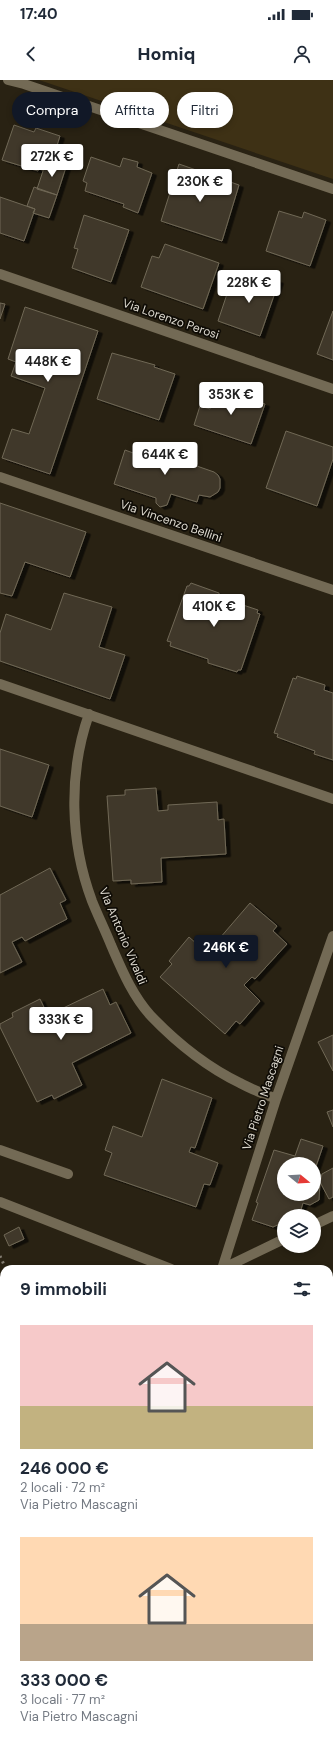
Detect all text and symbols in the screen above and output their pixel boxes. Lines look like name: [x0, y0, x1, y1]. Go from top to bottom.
text: 17:40: [20, 4, 58, 24]
text: Homiq: [138, 42, 195, 66]
icon: back: [20, 43, 42, 65]
icon: person: [291, 43, 313, 65]
chip: Compra: [12, 92, 92, 128]
chip: Affitta: [100, 92, 169, 128]
chip: Filtri: [177, 92, 233, 128]
pin: 272K €: [19, 144, 85, 178]
text: 272K €: [30, 148, 74, 165]
pin: 230K €: [167, 169, 233, 203]
text: 230K €: [177, 173, 223, 190]
pin: 228K €: [216, 270, 282, 304]
text: 228K €: [227, 274, 271, 291]
street label: Via Lorenzo Perosi: [121, 295, 222, 343]
pin: 448K €: [15, 349, 81, 383]
text: 448K €: [25, 353, 71, 370]
pin: 353K €: [198, 382, 264, 416]
text: 353K €: [208, 386, 254, 403]
pin: 644K €: [132, 442, 198, 476]
text: 644K €: [142, 446, 188, 463]
street label: Via Vincenzo Bellini: [118, 496, 224, 546]
pin: 410K €: [181, 594, 247, 628]
text: 410K €: [192, 598, 236, 615]
street label: Via Antonio Vivaldi: [95, 885, 151, 987]
pin: 246K €: [193, 935, 259, 969]
text: 246K €: [203, 939, 249, 956]
pin: 333K €: [28, 1007, 94, 1041]
text: 333K €: [38, 1011, 84, 1028]
street label: Via Pietro Mascagni: [239, 1044, 287, 1152]
north arrow: [277, 1157, 321, 1201]
map controls: [277, 1157, 321, 1253]
button: layers: [277, 1209, 321, 1253]
text: 9 immobili: [20, 1278, 107, 1300]
icon: filters: [291, 1278, 313, 1300]
icon: home: [131, 1351, 203, 1423]
text: 246 000 €: [20, 1457, 109, 1479]
text: 2 locali · 72 m²: [20, 1479, 105, 1496]
text: Via Pietro Mascagni: [20, 1496, 138, 1513]
icon: home: [131, 1563, 203, 1635]
text: 333 000 €: [20, 1669, 108, 1691]
text: 3 locali · 77 m²: [20, 1691, 105, 1708]
text: Via Pietro Mascagni: [20, 1708, 138, 1725]

